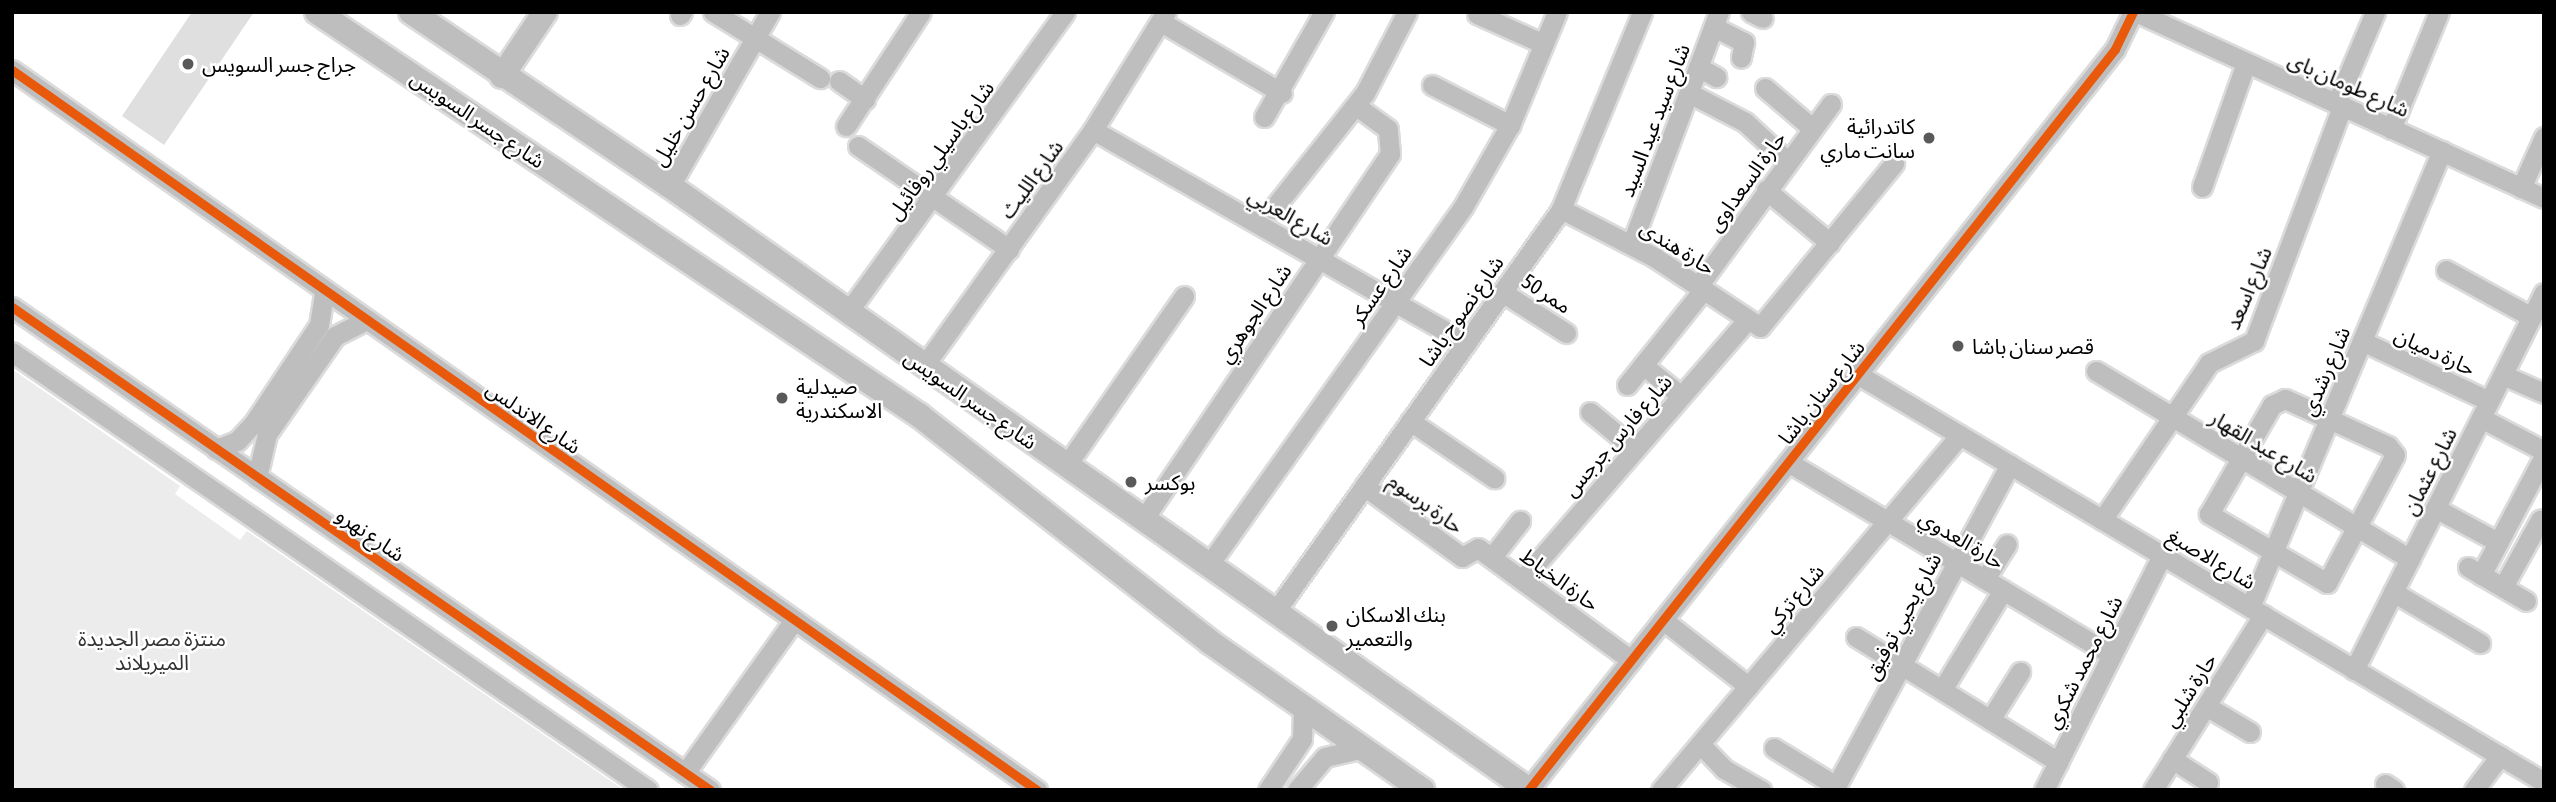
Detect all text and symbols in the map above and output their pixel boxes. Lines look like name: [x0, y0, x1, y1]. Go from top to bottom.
street label: شارع سيد عيد السيد: [1613, 40, 1695, 200]
street label: شارع حسن خليل: [646, 42, 734, 170]
street label: شارع طومان باى: [2284, 46, 2414, 122]
place label: جراج جسر السويس: [202, 51, 356, 77]
marker: جراج جسر السويس: [180, 56, 196, 72]
street label: شارع جسر السويس: [406, 65, 550, 173]
street label: شارع باسيلي روفائيل: [881, 75, 999, 225]
place label: كاتدرائية سانت ماري: [1820, 113, 1915, 163]
street label: حارة السعداوى: [1701, 126, 1791, 236]
marker: كاتدرائية سانت ماري: [1921, 130, 1937, 146]
street label: شارع الليث: [994, 135, 1068, 223]
street label: شارع العربي: [1244, 182, 1338, 250]
street label: حارة هندى: [1636, 214, 1720, 280]
street label: شارع عسكر: [1344, 240, 1416, 330]
street label: شارع اسعد: [2219, 243, 2277, 333]
street label: شارع نصوح باشا: [1413, 251, 1509, 371]
street label: شارع الجوهري: [1212, 259, 1296, 367]
street label: ممر 50: [1517, 268, 1577, 318]
street label: حارة دميان: [2391, 321, 2479, 381]
street label: شارع رشدي: [2295, 323, 2355, 419]
place label: قصر سنان باشا: [1972, 333, 2094, 359]
street label: شارع سنان باشا: [1773, 335, 1869, 449]
marker: قصر سنان باشا: [1950, 338, 1966, 354]
street label: شارع جسر السويس: [900, 344, 1042, 454]
street label: شارع فارس جرجس: [1557, 369, 1677, 501]
place label: صيدلية الاسكندرية: [796, 373, 882, 423]
street label: شارع الاندلس: [482, 375, 586, 459]
marker: صيدلية الاسكندرية: [774, 390, 790, 406]
street label: شارع عبد القهار: [2206, 404, 2322, 488]
street label: شارع عثمان: [2396, 423, 2462, 519]
street label: حارة برسوم: [1384, 467, 1468, 539]
place label: بوكسر: [1145, 469, 1195, 495]
marker: بوكسر: [1123, 474, 1139, 490]
street label: شارع نهرو: [332, 501, 410, 567]
street label: حارة العدوي: [1915, 504, 2009, 574]
street label: شارع الاصبغ: [2163, 522, 2261, 594]
street label: حارة الخياط: [1516, 542, 1604, 616]
street label: شارع يحيي توفيق: [1858, 548, 1946, 684]
street label: شارع تركي: [1757, 559, 1829, 637]
street label: شارع محمد شكري: [2039, 591, 2127, 733]
place label: بنك الاسكان والتعمير: [1346, 601, 1446, 651]
marker: بنك الاسكان والتعمير: [1324, 618, 1340, 634]
park label: منتزة مصر الجديدة الميريلاند: [78, 625, 226, 675]
street label: حارة شلبي: [2157, 648, 2221, 732]

